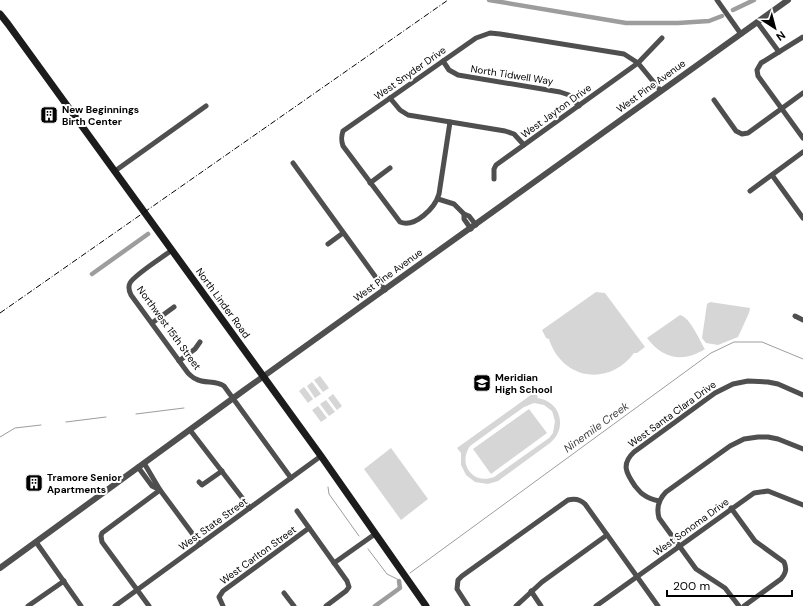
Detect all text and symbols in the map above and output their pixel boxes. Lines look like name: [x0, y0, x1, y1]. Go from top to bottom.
north arrow: [755, 8, 795, 48]
text: N: [774, 28, 788, 44]
street label: West Snyder Drive: [372, 43, 449, 103]
street label: West Pine Avenue: [614, 56, 688, 116]
street label: North Tidwell Way: [470, 62, 555, 88]
street label: West Jayton Drive: [518, 81, 594, 141]
place label: New Beginnings Birth Center: [62, 103, 139, 128]
building icon: New Beginnings Birth Center: [39, 105, 59, 125]
street label: West Pine Avenue: [351, 245, 425, 305]
street label: North Linder Road: [193, 265, 253, 341]
street label: Northwest 15th Street: [134, 283, 204, 373]
place label: Meridian High School: [495, 371, 553, 396]
school or university icon: Meridian High School: [472, 373, 492, 393]
street label: West Santa Clara Drive: [625, 378, 719, 450]
water label: Ninemile Creek: [561, 398, 632, 455]
place label: Tramore Senior Apartments: [47, 471, 122, 496]
building icon: Tramore Senior Apartments: [24, 473, 44, 493]
street label: West State Street: [176, 495, 250, 553]
street label: West Sonoma Drive: [651, 495, 732, 559]
street label: West Carlton Street: [217, 523, 299, 587]
scale bar: [667, 572, 792, 598]
text: 200 m: [673, 578, 710, 594]

